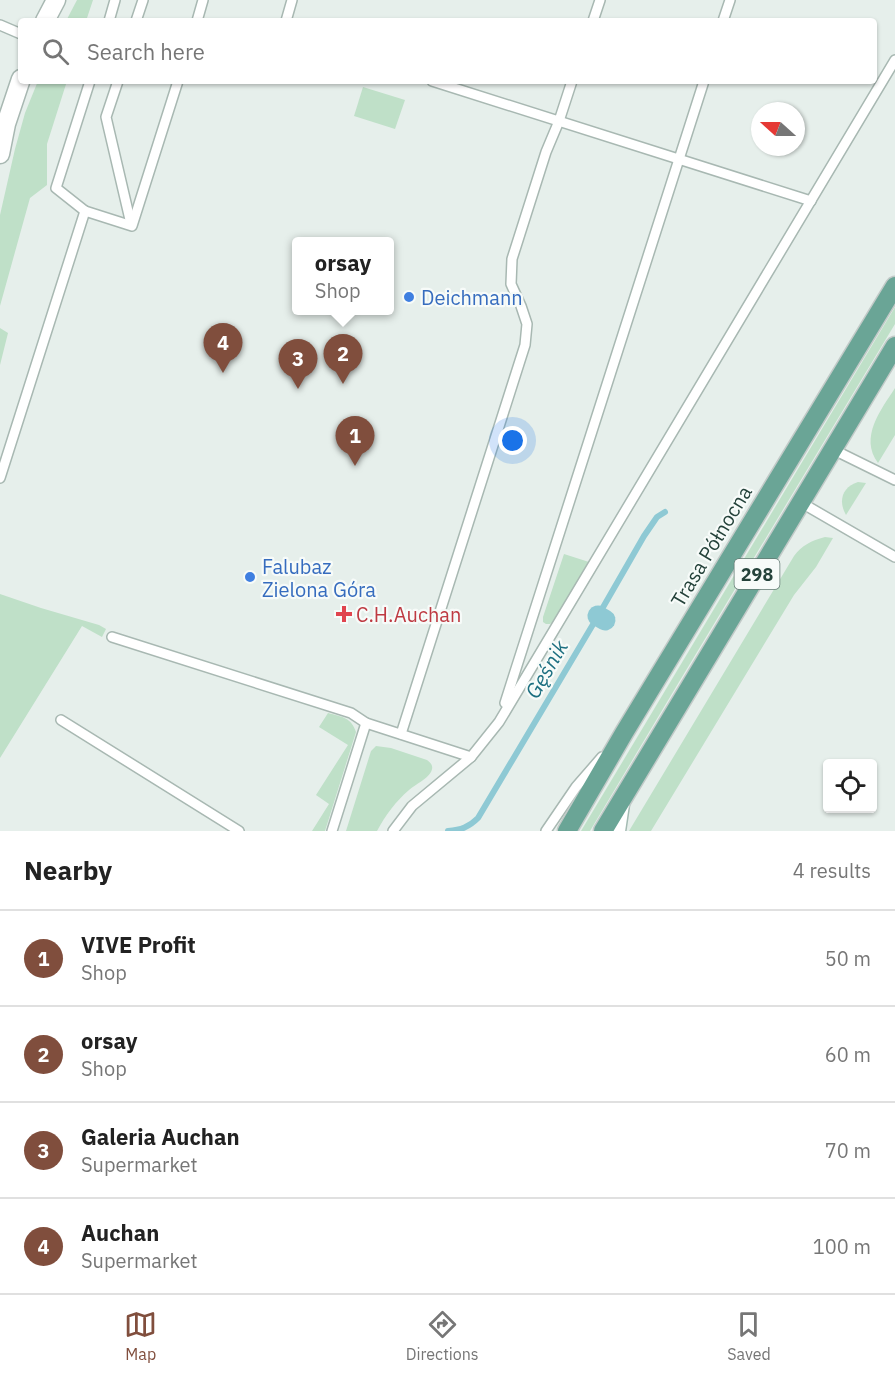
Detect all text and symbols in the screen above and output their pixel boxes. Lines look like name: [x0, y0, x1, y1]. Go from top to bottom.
search box: [18, 18, 877, 84]
icon: search: [39, 35, 72, 68]
text: Search here: [87, 37, 205, 66]
north arrow: [751, 102, 805, 156]
popup: [292, 237, 394, 315]
text: orsay: [315, 248, 371, 277]
text: Shop: [315, 277, 361, 304]
place label: Deichmann: [421, 284, 523, 311]
marker: Deichmann: [402, 290, 416, 304]
pin: 4: [204, 324, 242, 373]
pin: 2: [324, 334, 362, 384]
pin: 3: [278, 340, 318, 389]
pin: 1: [336, 416, 374, 466]
your location: [498, 426, 527, 455]
street label: Trasa Północna: [664, 480, 758, 612]
place label: Falubaz Zielona Góra: [262, 553, 376, 603]
road number: 298: [734, 559, 780, 589]
marker: Falubaz Zielona Góra: [243, 570, 257, 584]
place label: C.H.Auchan: [356, 601, 461, 628]
marker: C.H.Auchan: [337, 607, 351, 621]
water label: Gęśnik: [518, 634, 574, 703]
map controls: [823, 759, 877, 813]
button: locate: [823, 759, 877, 813]
text: Nearby: [24, 853, 112, 887]
text: 4 results: [793, 857, 871, 884]
text: VIVE Profit: [81, 930, 196, 959]
text: 1: [38, 945, 50, 972]
text: 50 m: [825, 945, 871, 972]
text: Shop: [81, 959, 127, 986]
text: orsay: [81, 1026, 137, 1055]
text: 2: [38, 1041, 50, 1068]
text: 60 m: [825, 1041, 871, 1068]
text: Shop: [81, 1055, 127, 1082]
text: Galeria Auchan: [81, 1122, 240, 1151]
text: 3: [38, 1137, 50, 1164]
text: 70 m: [825, 1137, 871, 1164]
text: Supermarket: [81, 1151, 198, 1178]
text: Auchan: [81, 1218, 159, 1247]
text: 4: [38, 1233, 50, 1260]
text: 100 m: [813, 1233, 871, 1260]
text: Supermarket: [81, 1247, 198, 1274]
tab: Map: [124, 1308, 157, 1364]
tab: Directions: [406, 1308, 479, 1364]
tab: Saved: [727, 1308, 771, 1364]

